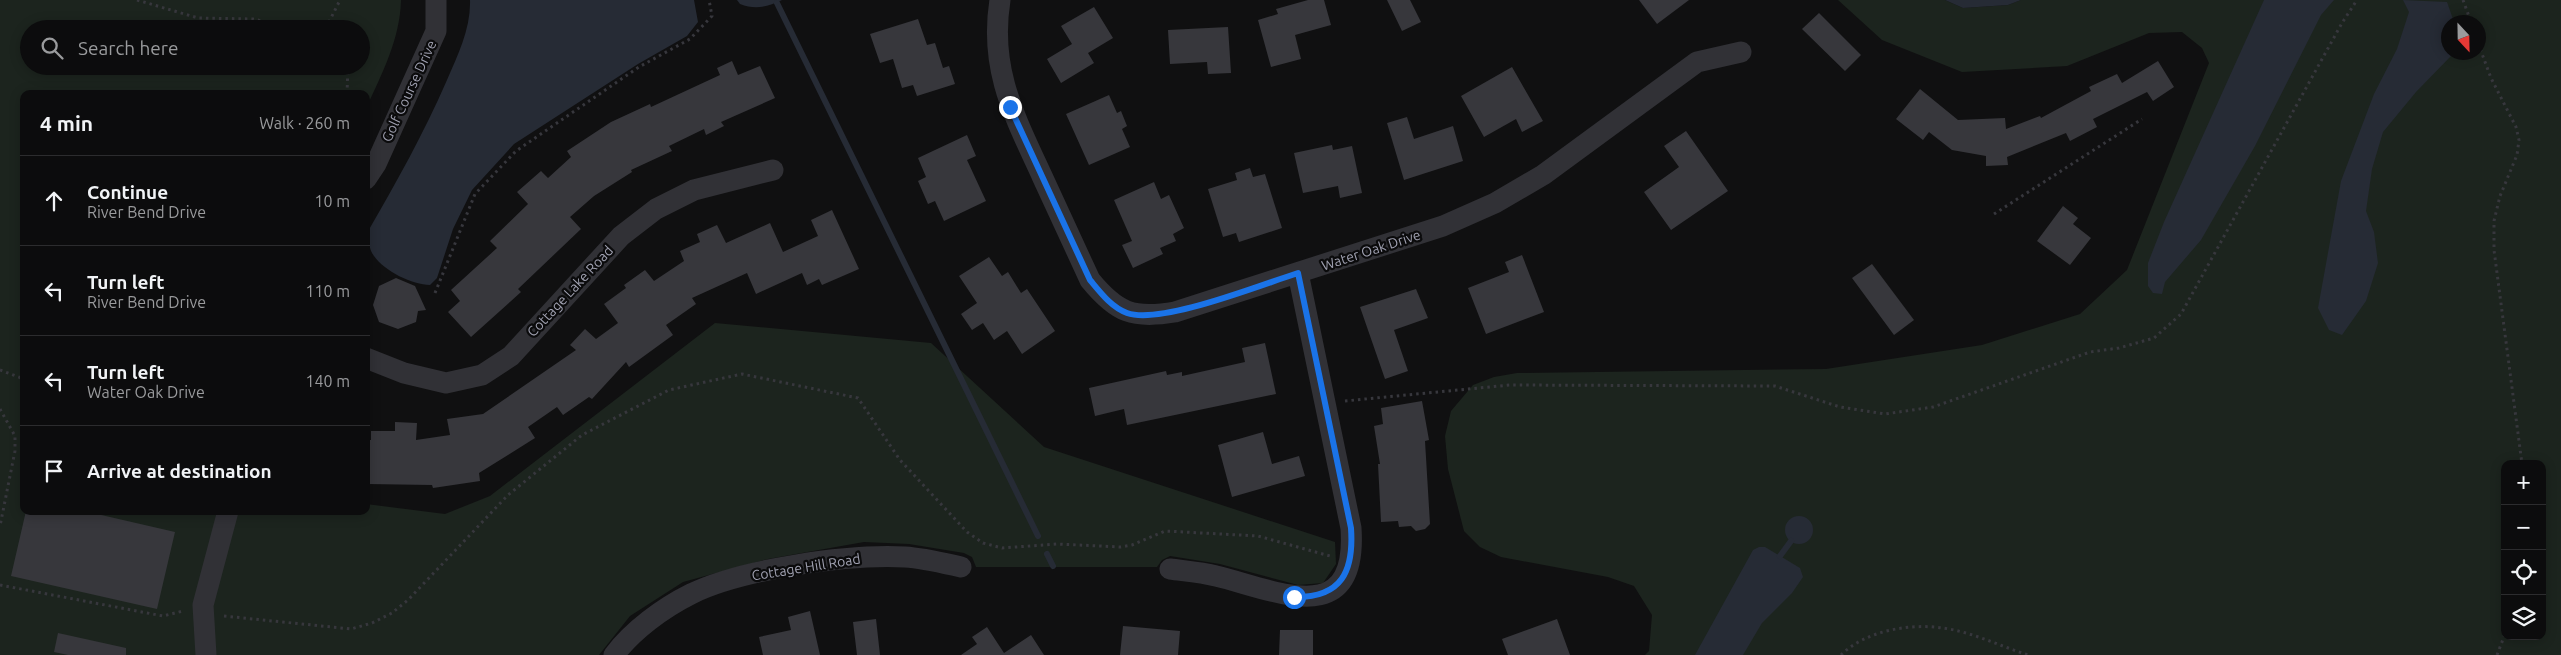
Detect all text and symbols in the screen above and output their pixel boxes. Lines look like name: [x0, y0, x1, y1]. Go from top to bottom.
north arrow: [2441, 15, 2486, 60]
search box: [20, 20, 370, 75]
icon: search: [38, 34, 66, 62]
text: Search here: [78, 37, 178, 59]
street label: Golf Course Drive: [379, 38, 439, 144]
route end: [999, 96, 1022, 119]
text: 4 min: [40, 111, 93, 135]
text: Walk · 260 m: [259, 114, 350, 132]
text: Continue: [87, 181, 168, 203]
icon: ahead: [40, 187, 68, 215]
text: 10 m: [314, 192, 350, 210]
text: River Bend Drive: [87, 203, 206, 221]
street label: Water Oak Drive: [1320, 226, 1422, 274]
street label: Cottage Lake Road: [524, 242, 616, 340]
text: Turn left: [87, 271, 165, 293]
icon: left: [40, 277, 68, 305]
text: 110 m: [305, 282, 350, 300]
text: River Bend Drive: [87, 293, 206, 311]
text: Turn left: [87, 361, 165, 383]
icon: left: [40, 367, 68, 395]
text: 140 m: [305, 372, 350, 390]
text: Water Oak Drive: [87, 383, 205, 401]
icon: arrive: [40, 457, 68, 485]
text: Arrive at destination: [87, 460, 272, 482]
map controls: [2501, 460, 2546, 640]
button: +: [2501, 460, 2546, 505]
button: −: [2501, 505, 2546, 550]
button: locate: [2501, 550, 2546, 595]
street label: Cottage Hill Road: [750, 551, 862, 583]
route start: [1283, 586, 1306, 609]
button: layers: [2501, 595, 2546, 640]

